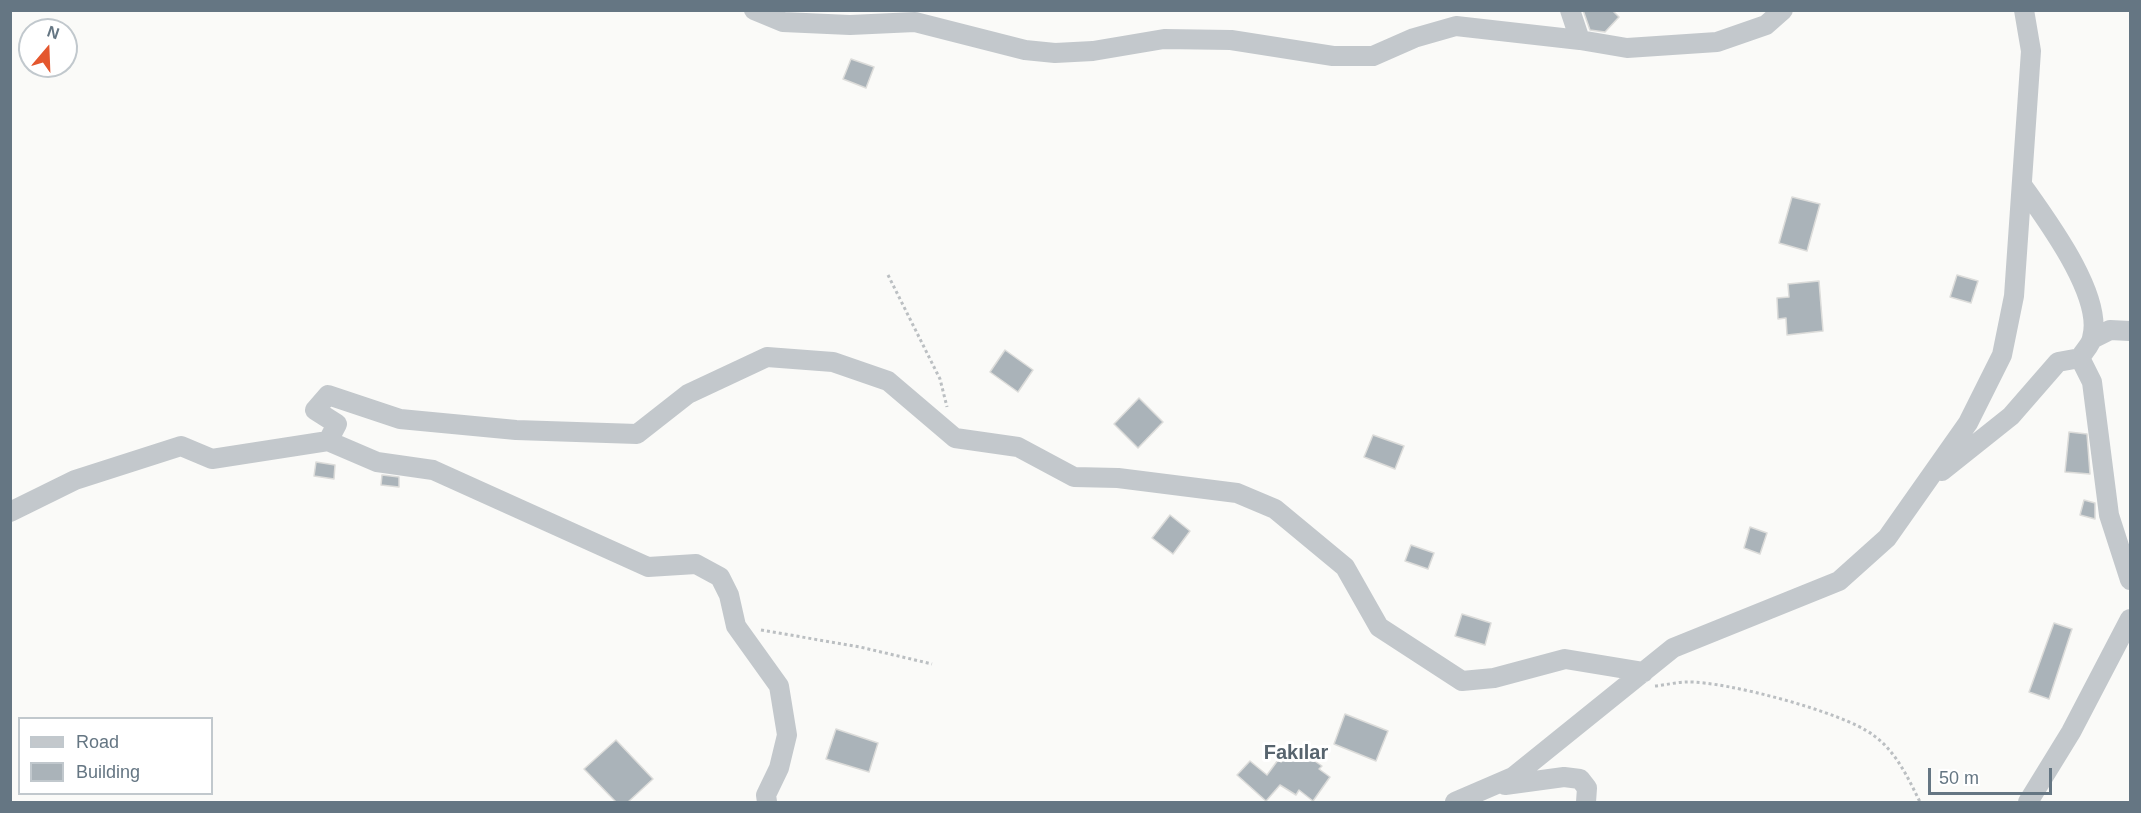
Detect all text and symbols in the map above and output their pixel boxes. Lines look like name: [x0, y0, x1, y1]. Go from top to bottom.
north arrow: [18, 18, 78, 78]
text: N: [45, 22, 62, 42]
legend: [18, 717, 213, 795]
text: Road: [76, 732, 119, 752]
district label: Fakılar: [1264, 741, 1328, 765]
scale bar: [1931, 756, 2056, 794]
text: Building: [76, 762, 140, 782]
text: 50 m: [1939, 768, 1979, 788]

